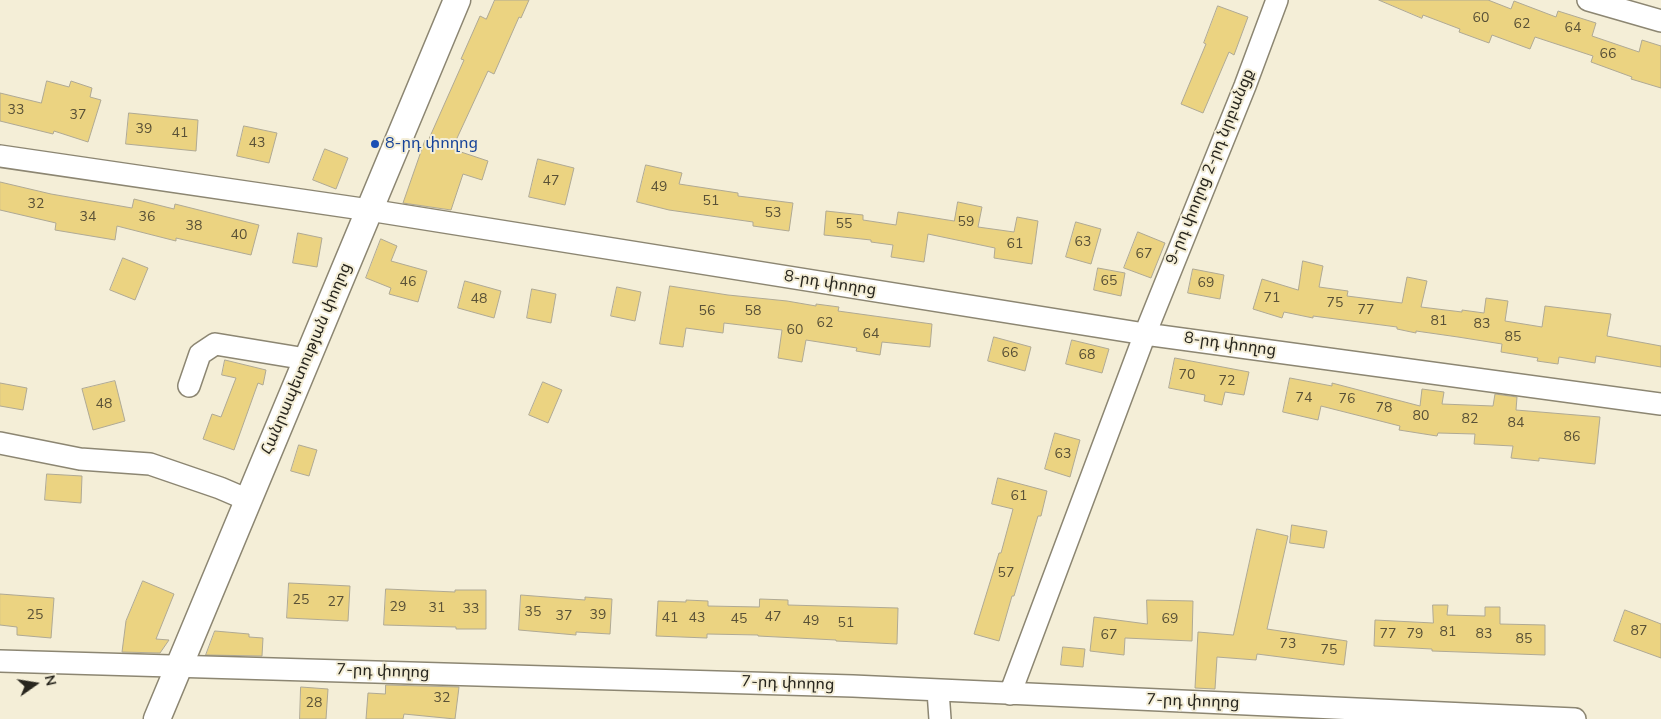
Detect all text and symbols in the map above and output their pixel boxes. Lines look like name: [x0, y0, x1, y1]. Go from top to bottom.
house number: 60: [1473, 11, 1489, 27]
house number: 62: [1514, 17, 1530, 33]
house number: 64: [1565, 21, 1581, 37]
house number: 66: [1600, 47, 1616, 63]
street label: 9-րդ փողոց 2-րդ նրբանցք: [1163, 66, 1259, 268]
house number: 33: [8, 103, 24, 119]
house number: 37: [70, 108, 86, 124]
house number: 39: [136, 122, 152, 138]
house number: 41: [172, 126, 188, 142]
place label: 8-րդ փողոց: [385, 134, 478, 154]
house number: 43: [249, 136, 265, 152]
marker: 8-րդ փողոց: [369, 138, 381, 150]
house number: 47: [543, 174, 559, 190]
house number: 49: [651, 180, 667, 196]
house number: 51: [703, 194, 719, 210]
house number: 32: [28, 197, 44, 213]
house number: 53: [765, 206, 781, 222]
house number: 34: [80, 210, 96, 226]
house number: 36: [139, 210, 155, 226]
house number: 59: [958, 215, 974, 231]
house number: 55: [836, 217, 852, 233]
house number: 38: [186, 219, 202, 235]
house number: 40: [231, 228, 247, 244]
house number: 63: [1075, 235, 1091, 251]
house number: 61: [1007, 237, 1023, 253]
house number: 67: [1136, 247, 1152, 263]
street label: Հանրապետության փողոց: [258, 260, 356, 458]
street label: 8-րդ փողոց: [783, 267, 877, 301]
house number: 65: [1101, 274, 1117, 290]
house number: 46: [400, 275, 416, 291]
house number: 69: [1198, 276, 1214, 292]
house number: 71: [1264, 291, 1280, 307]
house number: 48: [471, 292, 487, 308]
house number: 75: [1327, 296, 1343, 312]
house number: 77: [1358, 303, 1374, 319]
house number: 56: [699, 304, 715, 320]
house number: 58: [745, 304, 761, 320]
house number: 81: [1431, 314, 1447, 330]
house number: 62: [817, 316, 833, 332]
house number: 83: [1474, 317, 1490, 333]
house number: 60: [787, 323, 803, 339]
house number: 64: [863, 327, 879, 343]
street label: 8-րդ փողոց: [1183, 329, 1277, 361]
house number: 85: [1505, 330, 1521, 346]
house number: 66: [1002, 346, 1018, 362]
house number: 68: [1079, 348, 1095, 364]
house number: 70: [1179, 368, 1195, 384]
house number: 72: [1219, 374, 1235, 390]
house number: 74: [1296, 391, 1312, 407]
house number: 76: [1339, 392, 1355, 408]
house number: 48: [96, 397, 112, 413]
house number: 78: [1376, 401, 1392, 417]
house number: 80: [1413, 409, 1429, 425]
house number: 82: [1462, 412, 1478, 428]
house number: 84: [1508, 416, 1524, 432]
house number: 86: [1564, 430, 1580, 446]
house number: 63: [1055, 447, 1071, 463]
house number: 61: [1011, 489, 1027, 505]
house number: 57: [998, 566, 1014, 582]
house number: 25: [293, 593, 309, 609]
house number: 27: [328, 595, 344, 611]
house number: 29: [390, 600, 406, 616]
house number: 31: [429, 601, 445, 617]
house number: 33: [463, 602, 479, 618]
house number: 35: [525, 605, 541, 621]
house number: 25: [27, 608, 43, 624]
house number: 39: [590, 608, 606, 624]
house number: 37: [556, 609, 572, 625]
house number: 47: [765, 610, 781, 626]
house number: 41: [662, 611, 678, 627]
house number: 43: [689, 611, 705, 627]
house number: 45: [731, 612, 747, 628]
house number: 69: [1162, 612, 1178, 628]
house number: 49: [803, 614, 819, 630]
house number: 51: [838, 616, 854, 632]
house number: 87: [1631, 624, 1647, 640]
house number: 81: [1440, 625, 1456, 641]
house number: 77: [1380, 627, 1396, 643]
house number: 79: [1407, 627, 1423, 643]
house number: 83: [1476, 627, 1492, 643]
house number: 67: [1101, 628, 1117, 644]
house number: 85: [1516, 632, 1532, 648]
house number: 73: [1280, 637, 1296, 653]
house number: 75: [1321, 643, 1337, 659]
north arrow: [10, 659, 60, 709]
street label: 7-րդ փողոց: [336, 661, 430, 683]
text: N: [40, 673, 61, 688]
street label: 7-րդ փողոց: [741, 673, 835, 695]
house number: 32: [434, 691, 450, 707]
street label: 7-րդ փողոց: [1146, 691, 1240, 713]
house number: 28: [306, 696, 322, 712]

